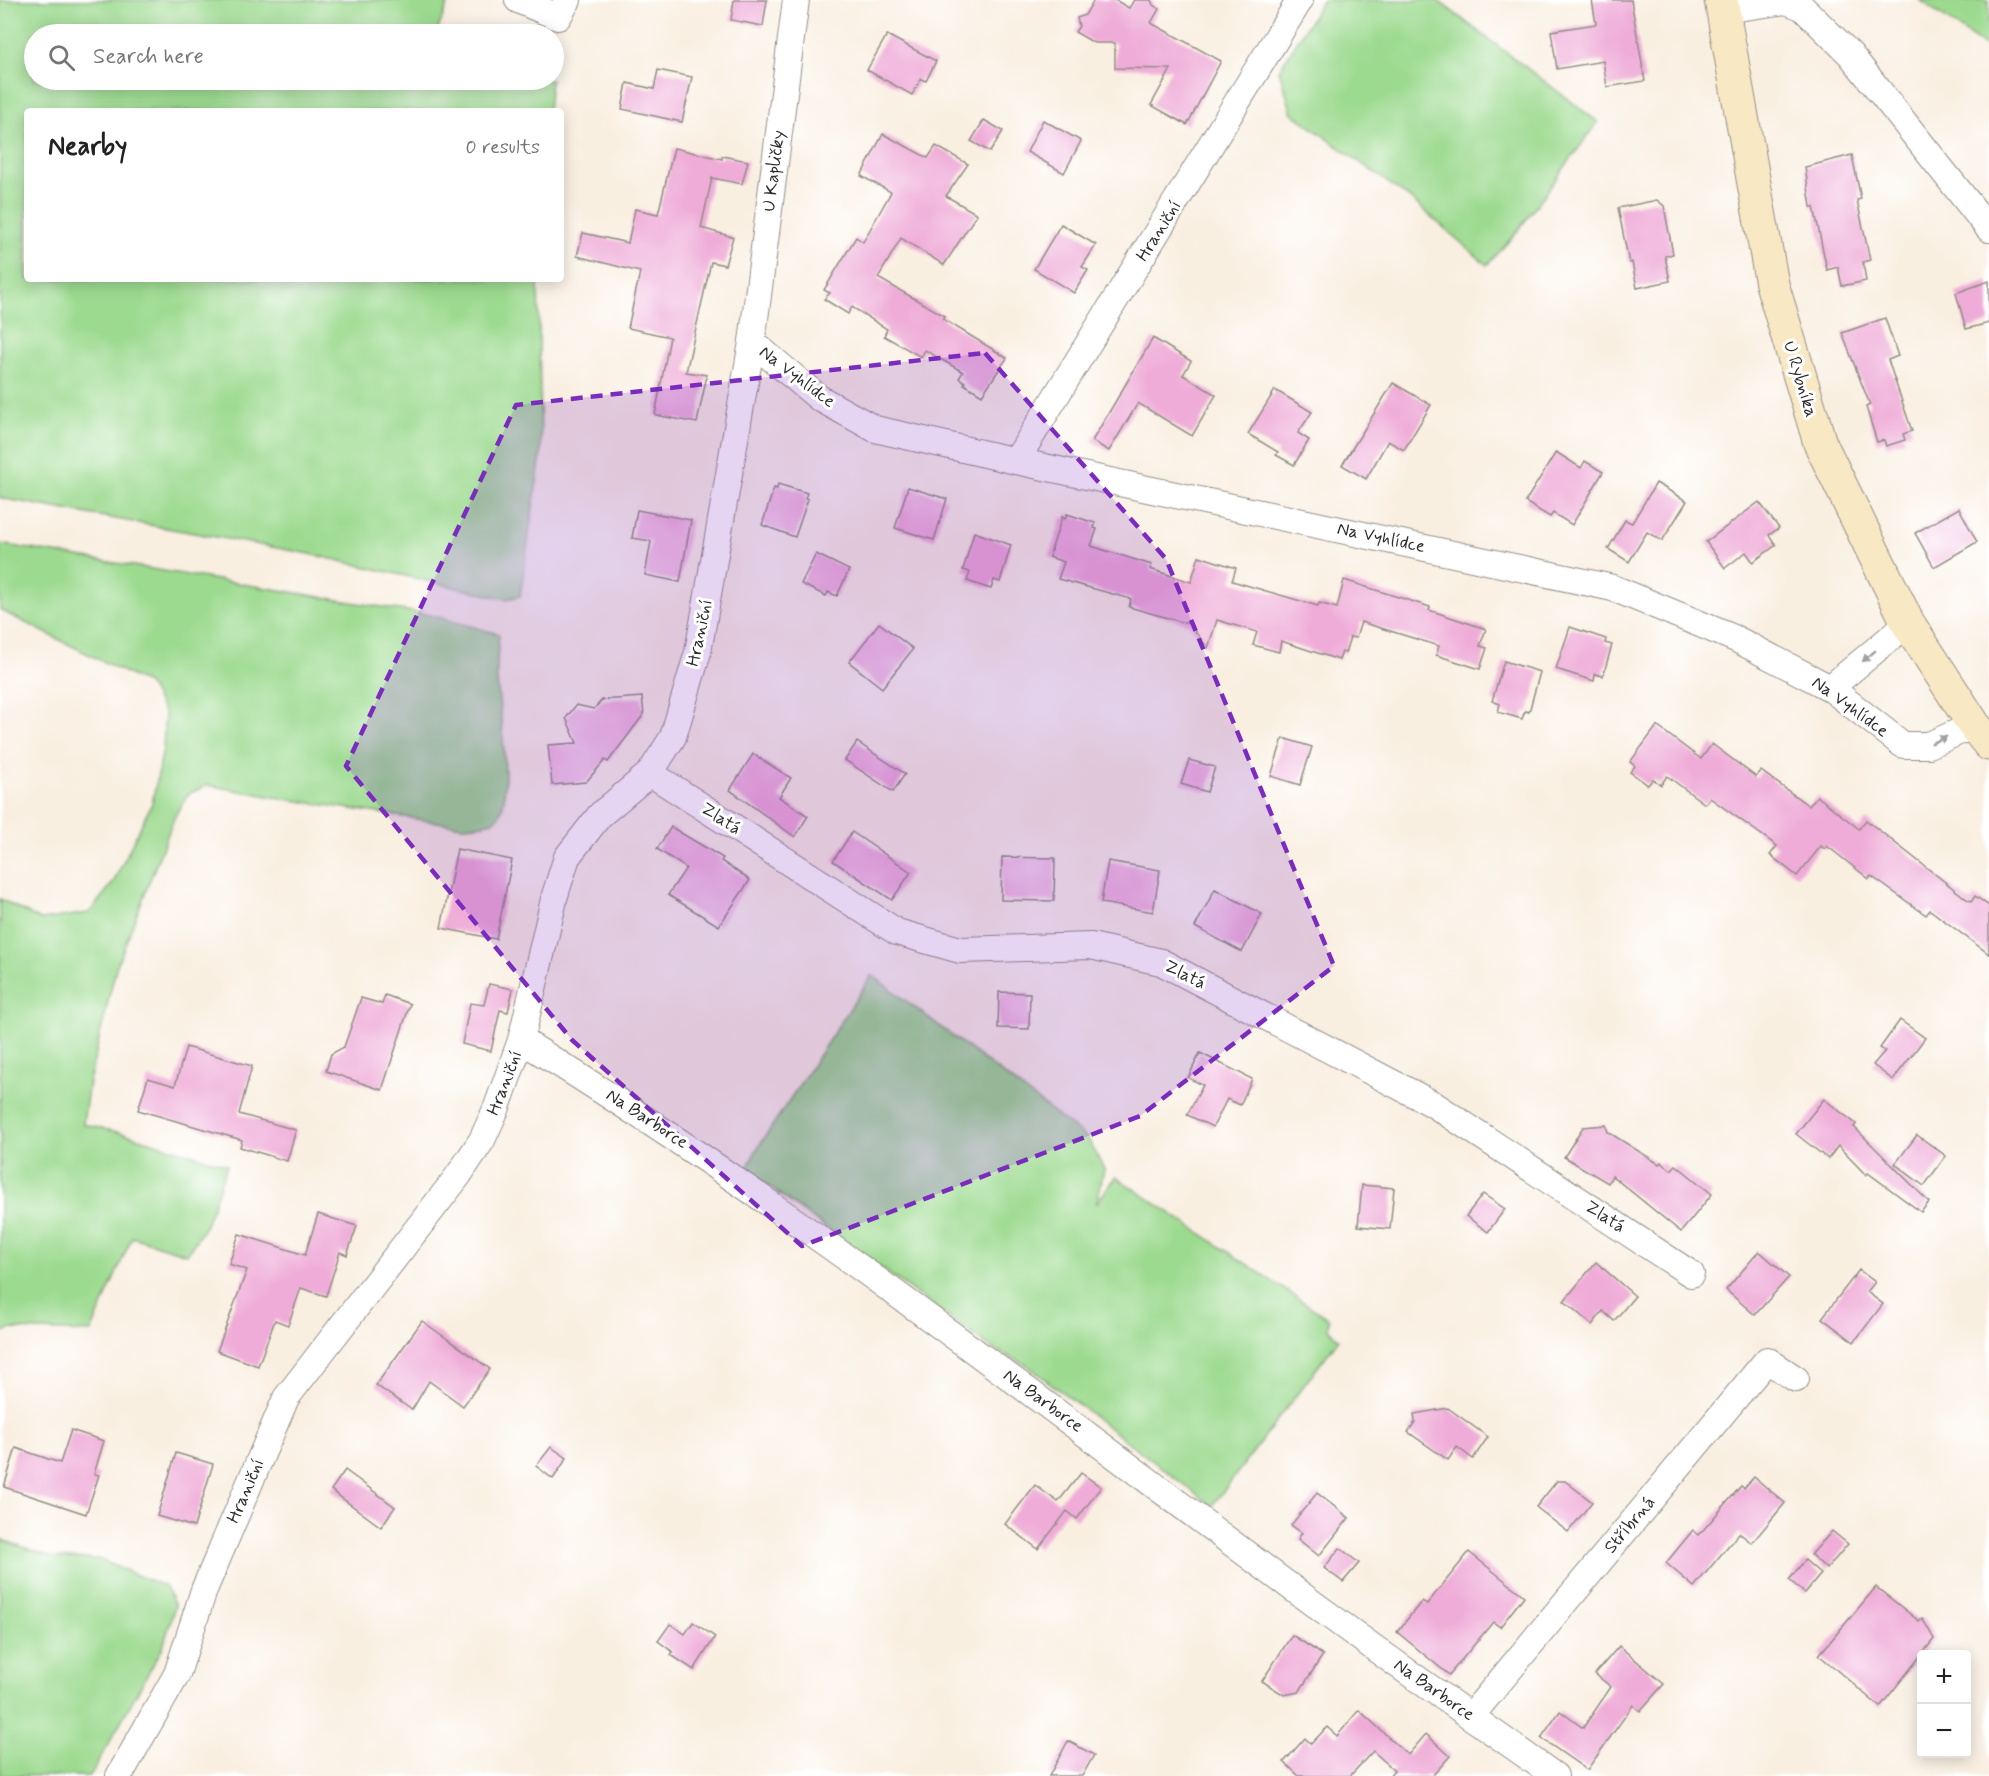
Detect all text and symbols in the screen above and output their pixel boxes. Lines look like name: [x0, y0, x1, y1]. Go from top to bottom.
search box: [24, 24, 564, 90]
icon: search: [45, 41, 78, 74]
text: Search here: [93, 43, 204, 71]
street label: U Kapličky: [757, 129, 791, 213]
text: Nearby: [48, 130, 127, 164]
text: 0 results: [466, 134, 540, 161]
street label: Hraniční: [1131, 196, 1187, 266]
street label: U Rybníka: [1777, 338, 1823, 420]
street label: Na Vyhlídce: [754, 340, 840, 414]
street label: Na Vyhlídce: [1335, 517, 1427, 559]
street label: Hraniční: [681, 597, 719, 669]
one-way arrow: [1861, 649, 1877, 662]
street label: Na Vyhlídce: [1807, 671, 1893, 743]
one-way arrow: [1931, 735, 1949, 745]
street label: Zlatá: [696, 797, 746, 841]
street label: Zlatá: [1160, 954, 1210, 996]
street label: Hraniční: [482, 1047, 528, 1119]
street label: Na Barborce: [601, 1083, 693, 1155]
street label: Zlatá: [1580, 1195, 1630, 1239]
street label: Na Barborce: [998, 1364, 1088, 1438]
street label: Hraniční: [222, 1455, 270, 1527]
street label: Stříbrná: [1599, 1491, 1661, 1559]
map controls: [1917, 1650, 1971, 1758]
button: +: [1917, 1650, 1971, 1704]
street label: Na Barborce: [1389, 1653, 1479, 1727]
button: −: [1917, 1704, 1971, 1758]

